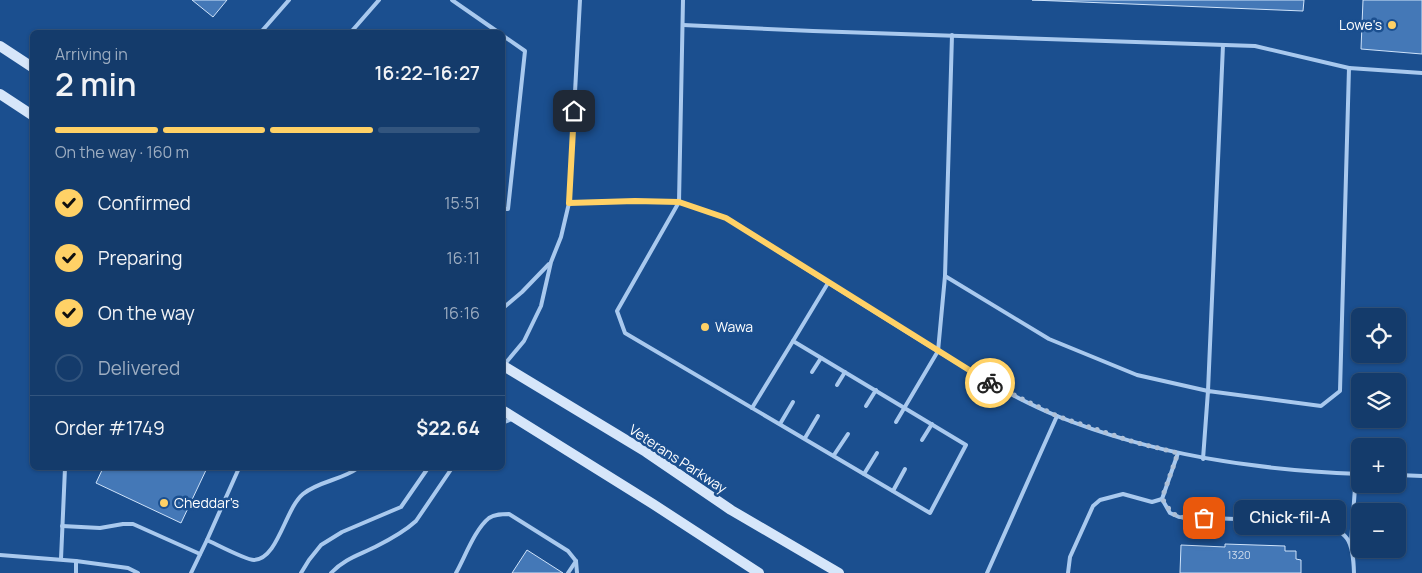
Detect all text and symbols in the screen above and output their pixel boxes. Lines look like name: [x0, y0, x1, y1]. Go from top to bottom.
place label: Lowe's: [1339, 15, 1382, 34]
marker: Lowe's: [1386, 19, 1398, 31]
text: Arriving in: [55, 43, 128, 65]
text: 16:22–16:27: [374, 60, 480, 86]
text: 2 min: [55, 62, 137, 106]
pin: [553, 90, 595, 132]
icon: home: [560, 97, 588, 125]
text: On the way · 160 m: [55, 141, 189, 163]
icon: check: [55, 189, 83, 217]
text: Confirmed: [98, 190, 191, 216]
text: 15:51: [444, 192, 480, 214]
icon: check: [55, 244, 83, 272]
text: Preparing: [98, 245, 183, 271]
text: 16:11: [447, 247, 480, 269]
icon: check: [55, 299, 83, 327]
text: On the way: [98, 300, 195, 326]
text: 16:16: [443, 302, 480, 324]
map controls: [1351, 308, 1406, 558]
button: locate: [1351, 308, 1406, 363]
place label: Wawa: [715, 317, 753, 336]
marker: Wawa: [699, 321, 711, 333]
text: Delivered: [98, 355, 180, 381]
courier: [965, 358, 1015, 408]
icon: bike: [976, 369, 1004, 397]
button: layers: [1351, 373, 1406, 428]
text: Order #1749: [55, 415, 165, 441]
text: $22.64: [416, 415, 480, 441]
street label: Veterans Parkway: [626, 420, 731, 498]
button: +: [1351, 438, 1406, 493]
place label: Cheddar's: [174, 493, 239, 512]
marker: Cheddar's: [158, 497, 170, 509]
pin: [1183, 497, 1225, 539]
callout: Chick-fil-A: [1234, 500, 1346, 536]
button: −: [1351, 503, 1406, 558]
icon: bag: [1190, 504, 1218, 532]
text: Chick-fil-A: [1249, 506, 1331, 528]
house number: 1320: [1227, 547, 1251, 562]

